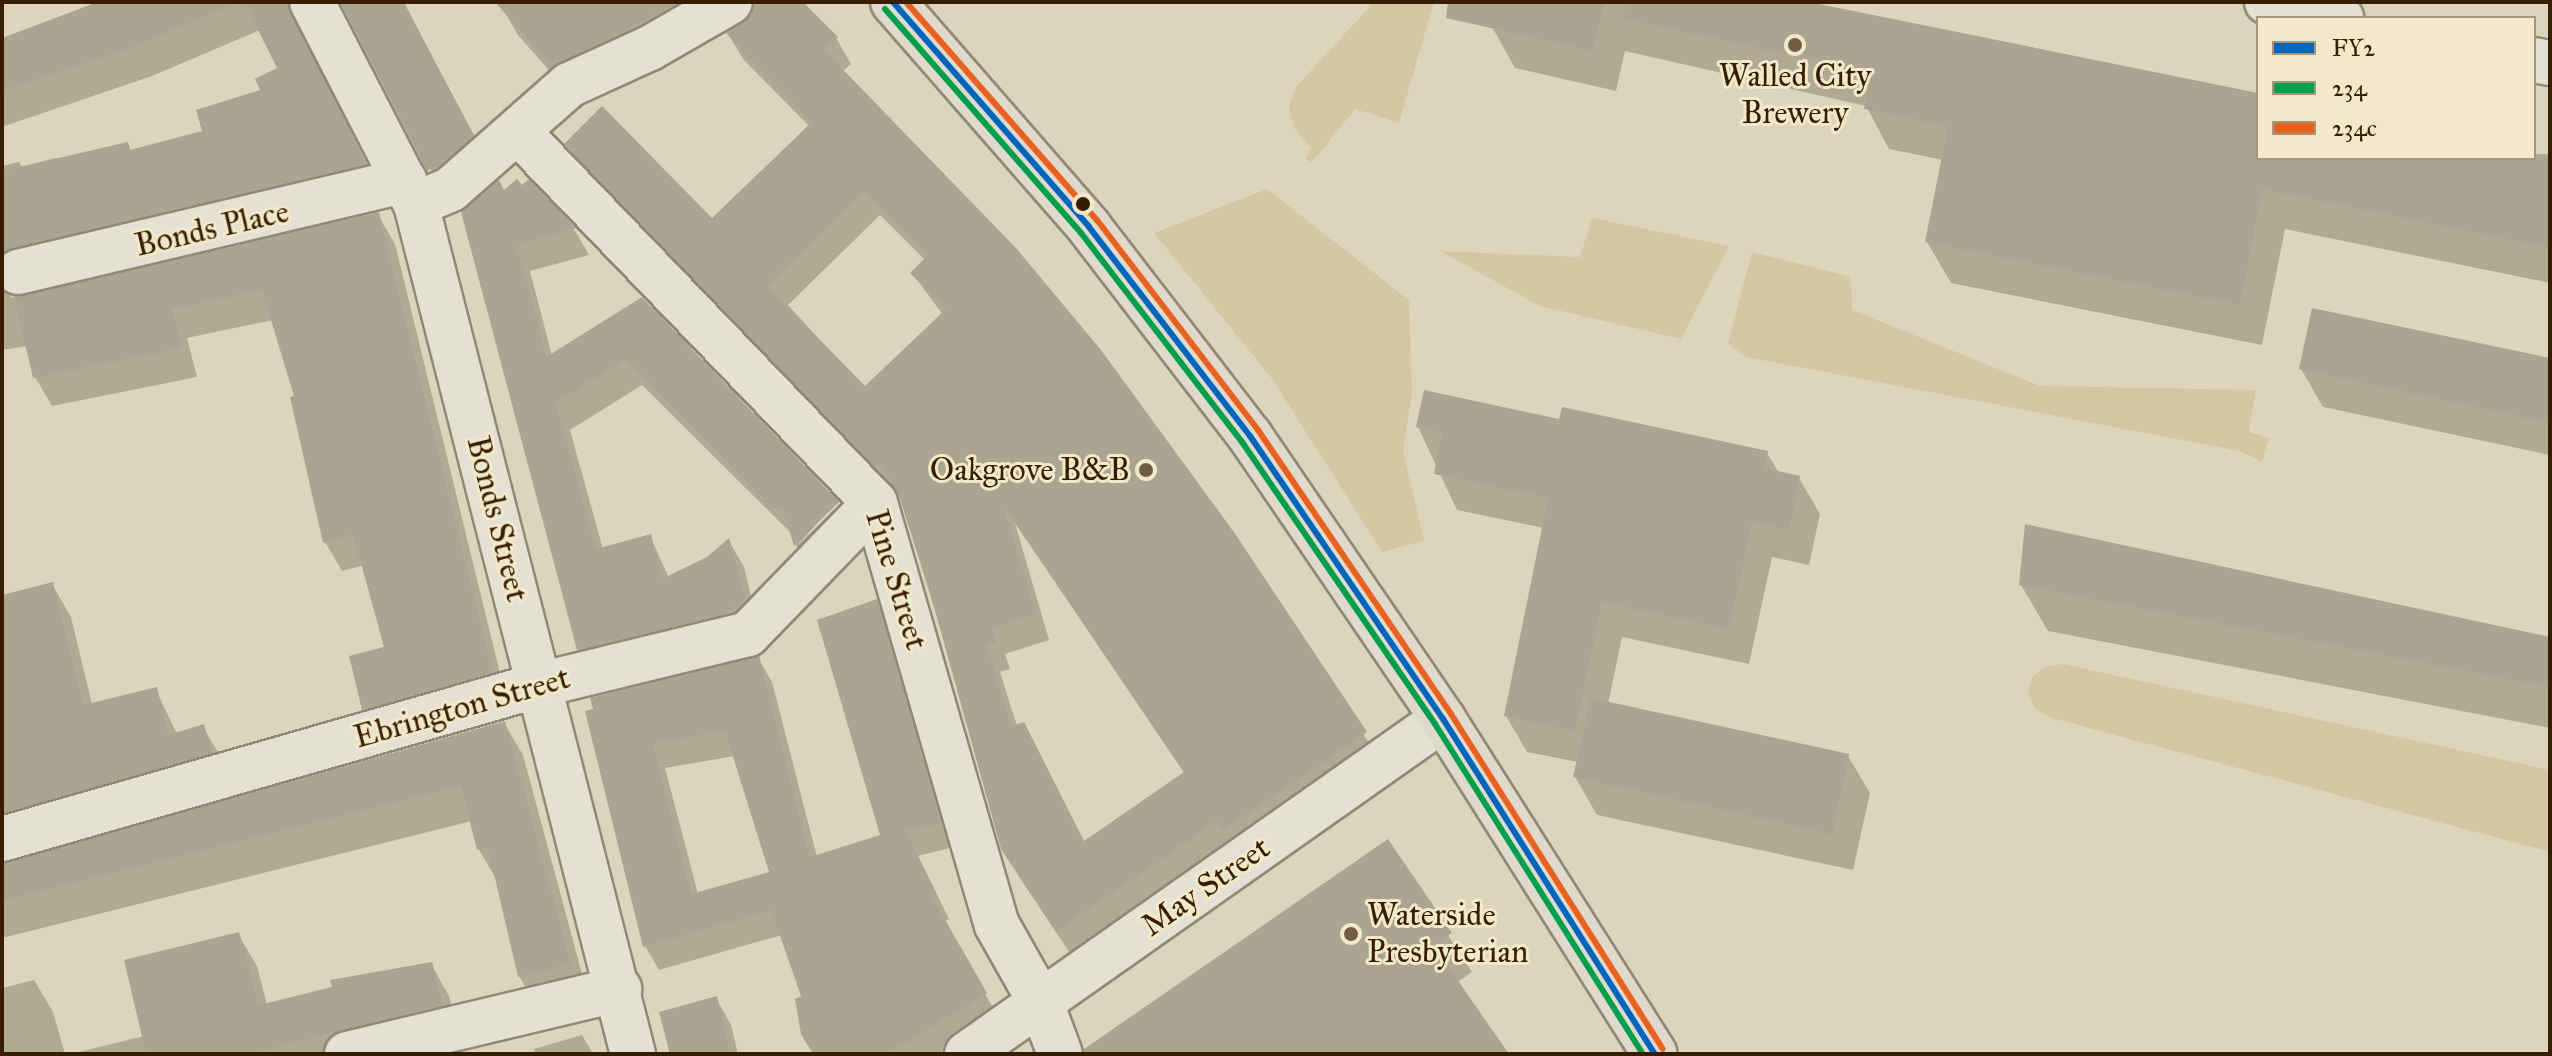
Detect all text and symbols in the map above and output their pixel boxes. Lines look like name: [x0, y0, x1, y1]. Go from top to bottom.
legend: [2256, 16, 2536, 160]
text: FY2: [2332, 33, 2375, 63]
marker: Walled City Brewery: [1786, 36, 1804, 54]
place label: Walled City Brewery: [1719, 58, 1871, 133]
text: 234: [2332, 73, 2367, 103]
text: 234c: [2332, 113, 2377, 143]
street label: Bonds Place: [131, 193, 293, 265]
unlabelled marker: [1075, 196, 1091, 212]
street label: Bonds Street: [458, 432, 536, 606]
place label: Oakgrove B&B: [930, 451, 1130, 489]
marker: Oakgrove B&B: [1137, 461, 1155, 479]
street label: Pine Street: [857, 505, 935, 655]
street label: Ebrington Street: [350, 659, 574, 757]
street label: May Street: [1135, 829, 1277, 945]
place label: Waterside Presbyterian: [1367, 897, 1528, 972]
marker: Waterside Presbyterian: [1342, 925, 1360, 943]

